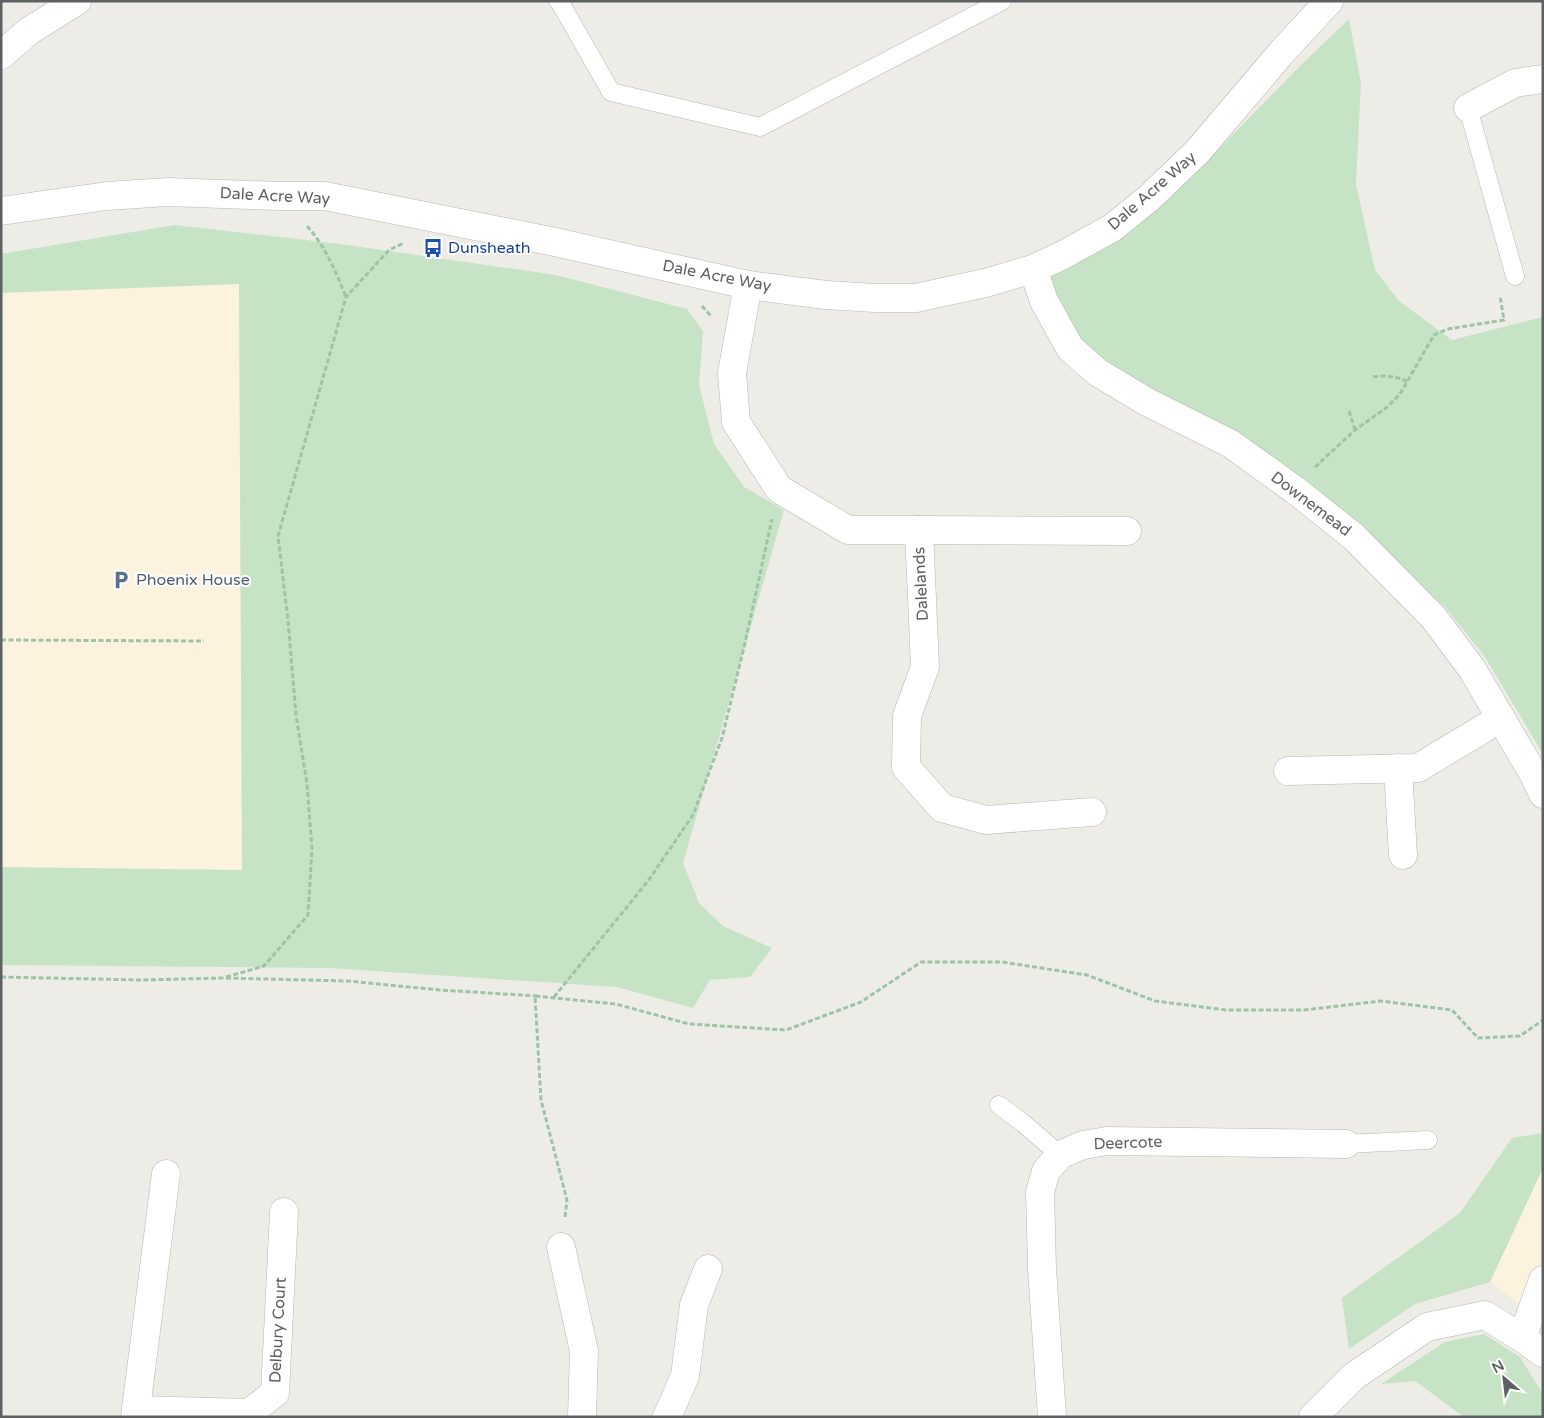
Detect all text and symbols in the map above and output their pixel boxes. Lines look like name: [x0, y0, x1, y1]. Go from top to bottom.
street label: Dale Acre Way: [1104, 147, 1201, 235]
street label: Dale Acre Way: [219, 183, 331, 209]
bus stop icon: Dunsheath: [422, 237, 444, 259]
place label: Dunsheath: [448, 238, 531, 258]
street label: Dale Acre Way: [661, 256, 773, 296]
street label: Downemead: [1267, 467, 1355, 541]
street label: Dalelands: [909, 546, 933, 622]
parking icon: Phoenix House: [110, 569, 132, 591]
place label: Phoenix House: [136, 570, 250, 590]
street label: Deercote: [1093, 1132, 1163, 1154]
street label: Delbury Court: [265, 1277, 291, 1383]
north arrow: [1479, 1353, 1529, 1403]
text: N: [1489, 1357, 1507, 1377]

